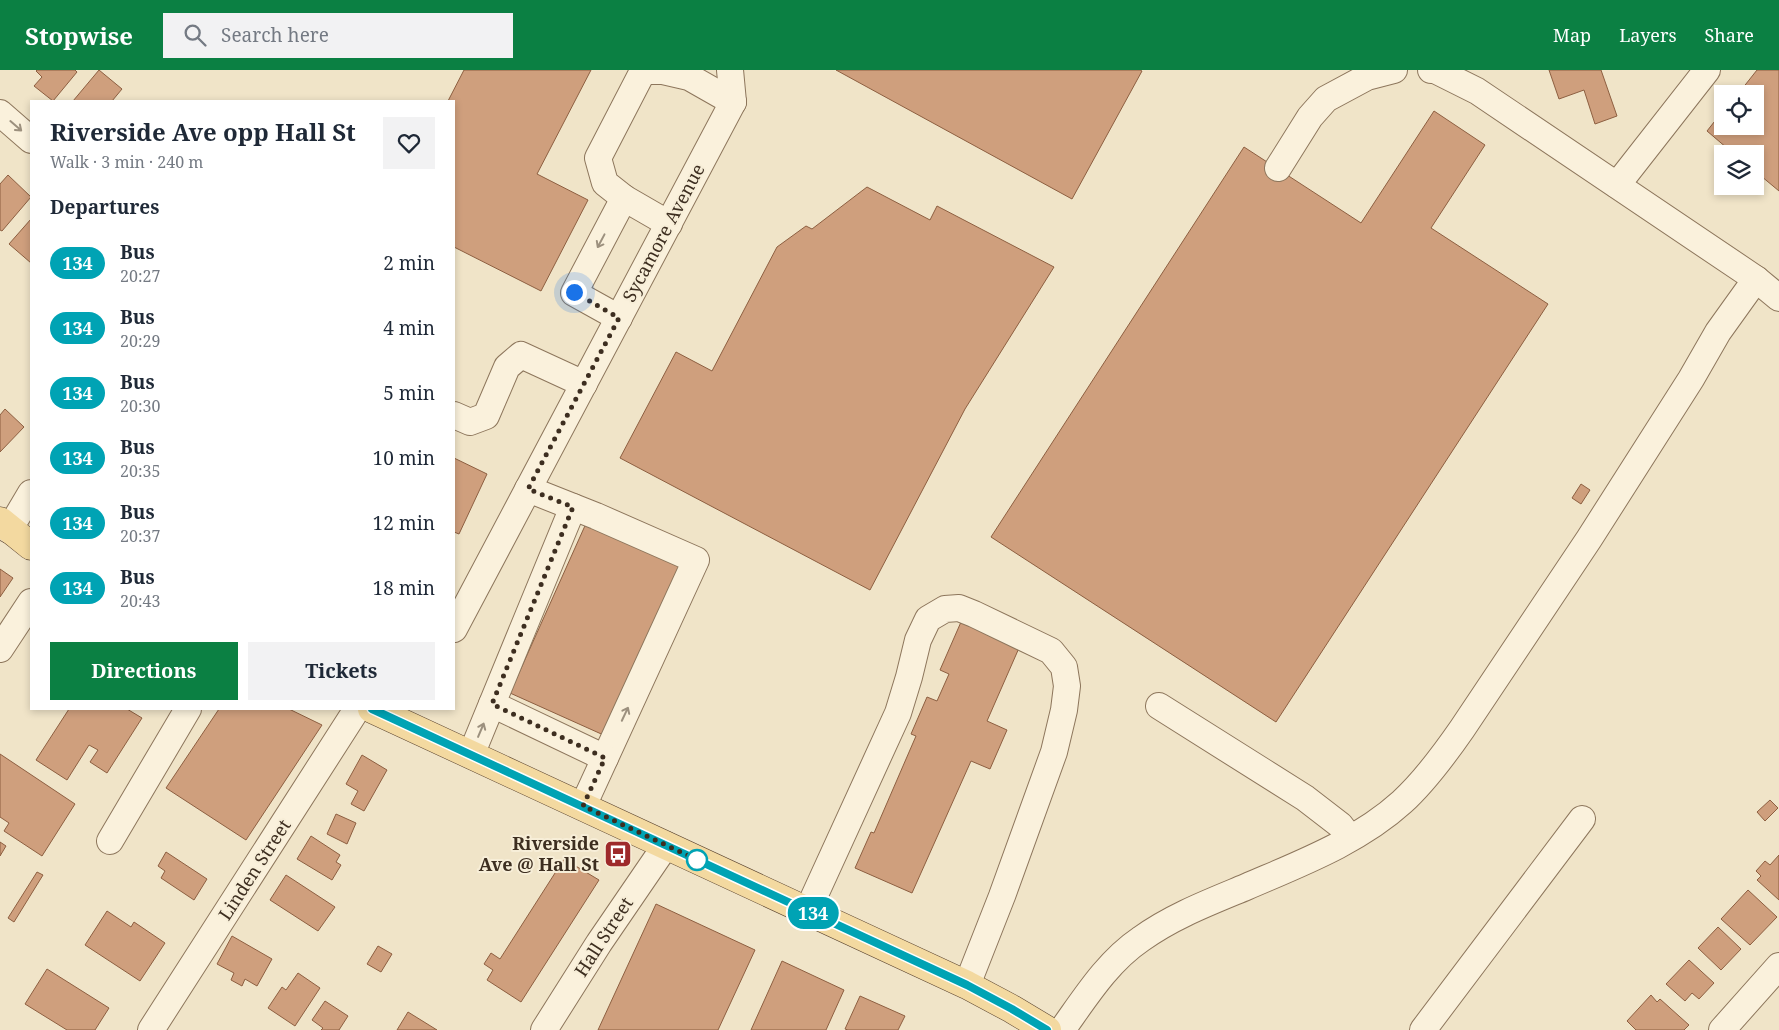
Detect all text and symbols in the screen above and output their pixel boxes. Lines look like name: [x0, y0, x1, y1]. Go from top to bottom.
search box: [163, 13, 513, 58]
text: Stopwise: [25, 19, 133, 52]
icon: search: [181, 21, 209, 49]
text: Search here: [221, 22, 329, 48]
text: Map: [1553, 23, 1591, 47]
text: Layers: [1619, 23, 1677, 47]
text: Share: [1705, 23, 1754, 47]
map controls: [1714, 85, 1764, 195]
button: locate: [1714, 85, 1764, 135]
text: Riverside Ave opp Hall St: [50, 115, 356, 148]
button: heart: [383, 117, 435, 169]
one-way arrow: [9, 121, 22, 132]
button: layers: [1714, 145, 1764, 195]
text: Walk · 3 min · 240 m: [50, 151, 203, 173]
street label: Sycamore Avenue: [617, 159, 710, 306]
text: Departures: [50, 194, 159, 220]
one-way arrow: [596, 234, 606, 249]
text: Bus: [120, 239, 155, 265]
text: 2 min: [383, 250, 435, 276]
text: 134: [62, 251, 93, 275]
text: 20:27: [120, 265, 160, 287]
your location: [562, 280, 587, 305]
text: Bus: [120, 304, 155, 330]
text: 4 min: [383, 315, 435, 341]
text: 134: [62, 316, 93, 340]
text: 20:29: [120, 330, 160, 352]
text: Bus: [120, 369, 155, 395]
text: 5 min: [383, 380, 435, 406]
text: 134: [62, 381, 93, 405]
text: 20:30: [120, 395, 160, 417]
text: Bus: [120, 434, 155, 460]
text: 10 min: [373, 445, 435, 471]
text: 134: [62, 446, 93, 470]
text: 20:35: [120, 460, 160, 482]
text: Bus: [120, 499, 155, 525]
text: 12 min: [373, 510, 435, 536]
text: 134: [62, 511, 93, 535]
text: 20:37: [120, 525, 160, 547]
text: Bus: [120, 564, 155, 590]
text: 18 min: [373, 575, 435, 601]
text: 134: [62, 576, 93, 600]
text: 20:43: [120, 590, 160, 612]
button: Directions: [50, 642, 238, 700]
button: Tickets: [248, 642, 435, 700]
one-way arrow: [621, 707, 631, 722]
one-way arrow: [477, 723, 487, 738]
street label: Linden Street: [213, 814, 296, 925]
place label: Riverside Ave @ Hall St: [479, 831, 599, 876]
bus stop icon: Riverside Ave @ Hall St: [603, 839, 633, 869]
unlabelled marker: [686, 849, 708, 871]
street label: Hall Street: [568, 892, 638, 981]
line badge: 134: [784, 897, 842, 929]
text: 134: [798, 901, 828, 925]

